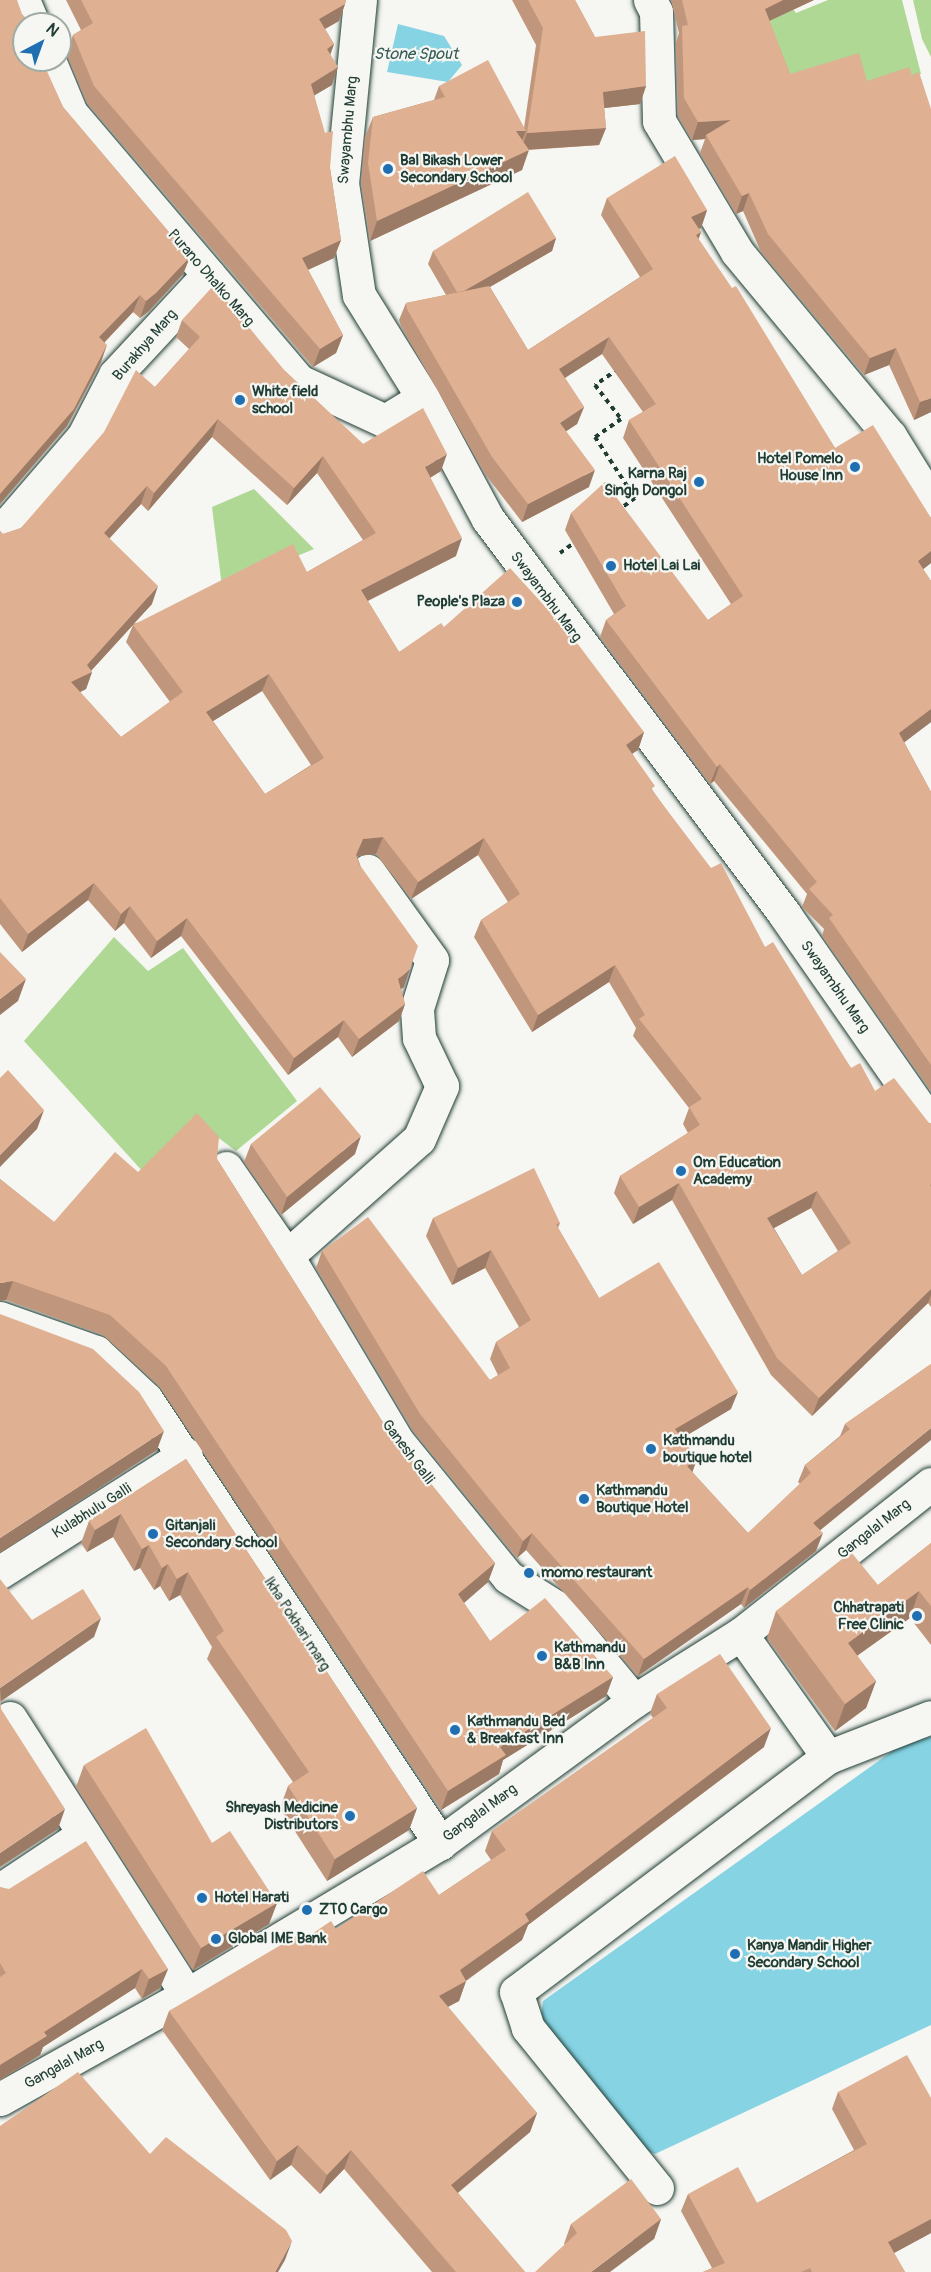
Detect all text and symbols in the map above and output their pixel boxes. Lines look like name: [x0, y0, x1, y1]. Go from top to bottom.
north arrow: [12, 12, 72, 72]
text: N: [42, 19, 63, 41]
water label: Stone Spout: [374, 44, 458, 64]
street label: Swayambhu Marg: [334, 75, 362, 185]
place label: Bal Bikash Lower Secondary School: [400, 151, 513, 186]
marker: Bal Bikash Lower Secondary School: [381, 162, 395, 176]
street label: Purano Dhalko Marg: [164, 226, 258, 330]
street label: Burakhya Marg: [109, 306, 181, 384]
place label: White field school: [252, 382, 318, 417]
marker: White field school: [233, 393, 247, 407]
place label: Hotel Pomelo House Inn: [757, 449, 843, 484]
marker: Hotel Pomelo House Inn: [848, 460, 862, 474]
place label: Karna Raj Singh Dongol: [604, 464, 687, 499]
marker: Karna Raj Singh Dongol: [692, 475, 706, 489]
street label: Swayambhu Marg: [506, 548, 586, 646]
place label: Hotel Lai Lai: [623, 557, 700, 575]
marker: Hotel Lai Lai: [604, 559, 618, 573]
place label: People's Plaza: [417, 593, 505, 611]
marker: People's Plaza: [510, 595, 524, 609]
street label: Swayambhu Marg: [797, 937, 873, 1037]
place label: Om Education Academy: [693, 1153, 781, 1188]
marker: Om Education Academy: [674, 1164, 688, 1178]
street label: Ganesh Galli: [378, 1416, 438, 1488]
place label: Kathmandu boutique hotel: [663, 1431, 752, 1466]
marker: Kathmandu boutique hotel: [644, 1442, 658, 1456]
street label: Kulabhulu Galli: [49, 1479, 135, 1543]
place label: Kathmandu Boutique Hotel: [596, 1481, 689, 1516]
marker: Kathmandu Boutique Hotel: [577, 1492, 591, 1506]
street label: Gangalal Marg: [834, 1495, 914, 1563]
place label: Gitanjali Secondary School: [165, 1516, 278, 1551]
marker: Gitanjali Secondary School: [146, 1527, 160, 1541]
place label: momo restaurant: [541, 1564, 652, 1582]
marker: momo restaurant: [522, 1566, 536, 1580]
street label: Ikha Pokhari marg: [260, 1573, 334, 1675]
place label: Chhatrapati Free Clinic: [833, 1598, 904, 1633]
marker: Chhatrapati Free Clinic: [908, 1607, 926, 1625]
place label: Kathmandu B&B Inn: [554, 1638, 626, 1673]
marker: Kathmandu B&B Inn: [535, 1649, 549, 1663]
place label: Kathmandu Bed & Breakfast Inn: [467, 1712, 565, 1747]
marker: Kathmandu Bed & Breakfast Inn: [448, 1723, 462, 1737]
street label: Gangalal Marg: [439, 1780, 521, 1846]
place label: Shreyash Medicine Distributors: [225, 1798, 338, 1833]
marker: Shreyash Medicine Distributors: [343, 1809, 357, 1823]
place label: Hotel Harati: [214, 1889, 289, 1907]
marker: Hotel Harati: [195, 1891, 209, 1905]
place label: ZTO Cargo: [319, 1901, 388, 1919]
marker: ZTO Cargo: [300, 1903, 314, 1917]
place label: Global IME Bank: [228, 1930, 326, 1948]
marker: Global IME Bank: [209, 1932, 223, 1946]
place label: Kanya Mandir Higher Secondary School: [747, 1936, 871, 1971]
marker: Kanya Mandir Higher Secondary School: [728, 1947, 742, 1961]
street label: Gangalal Marg: [21, 2035, 107, 2093]

